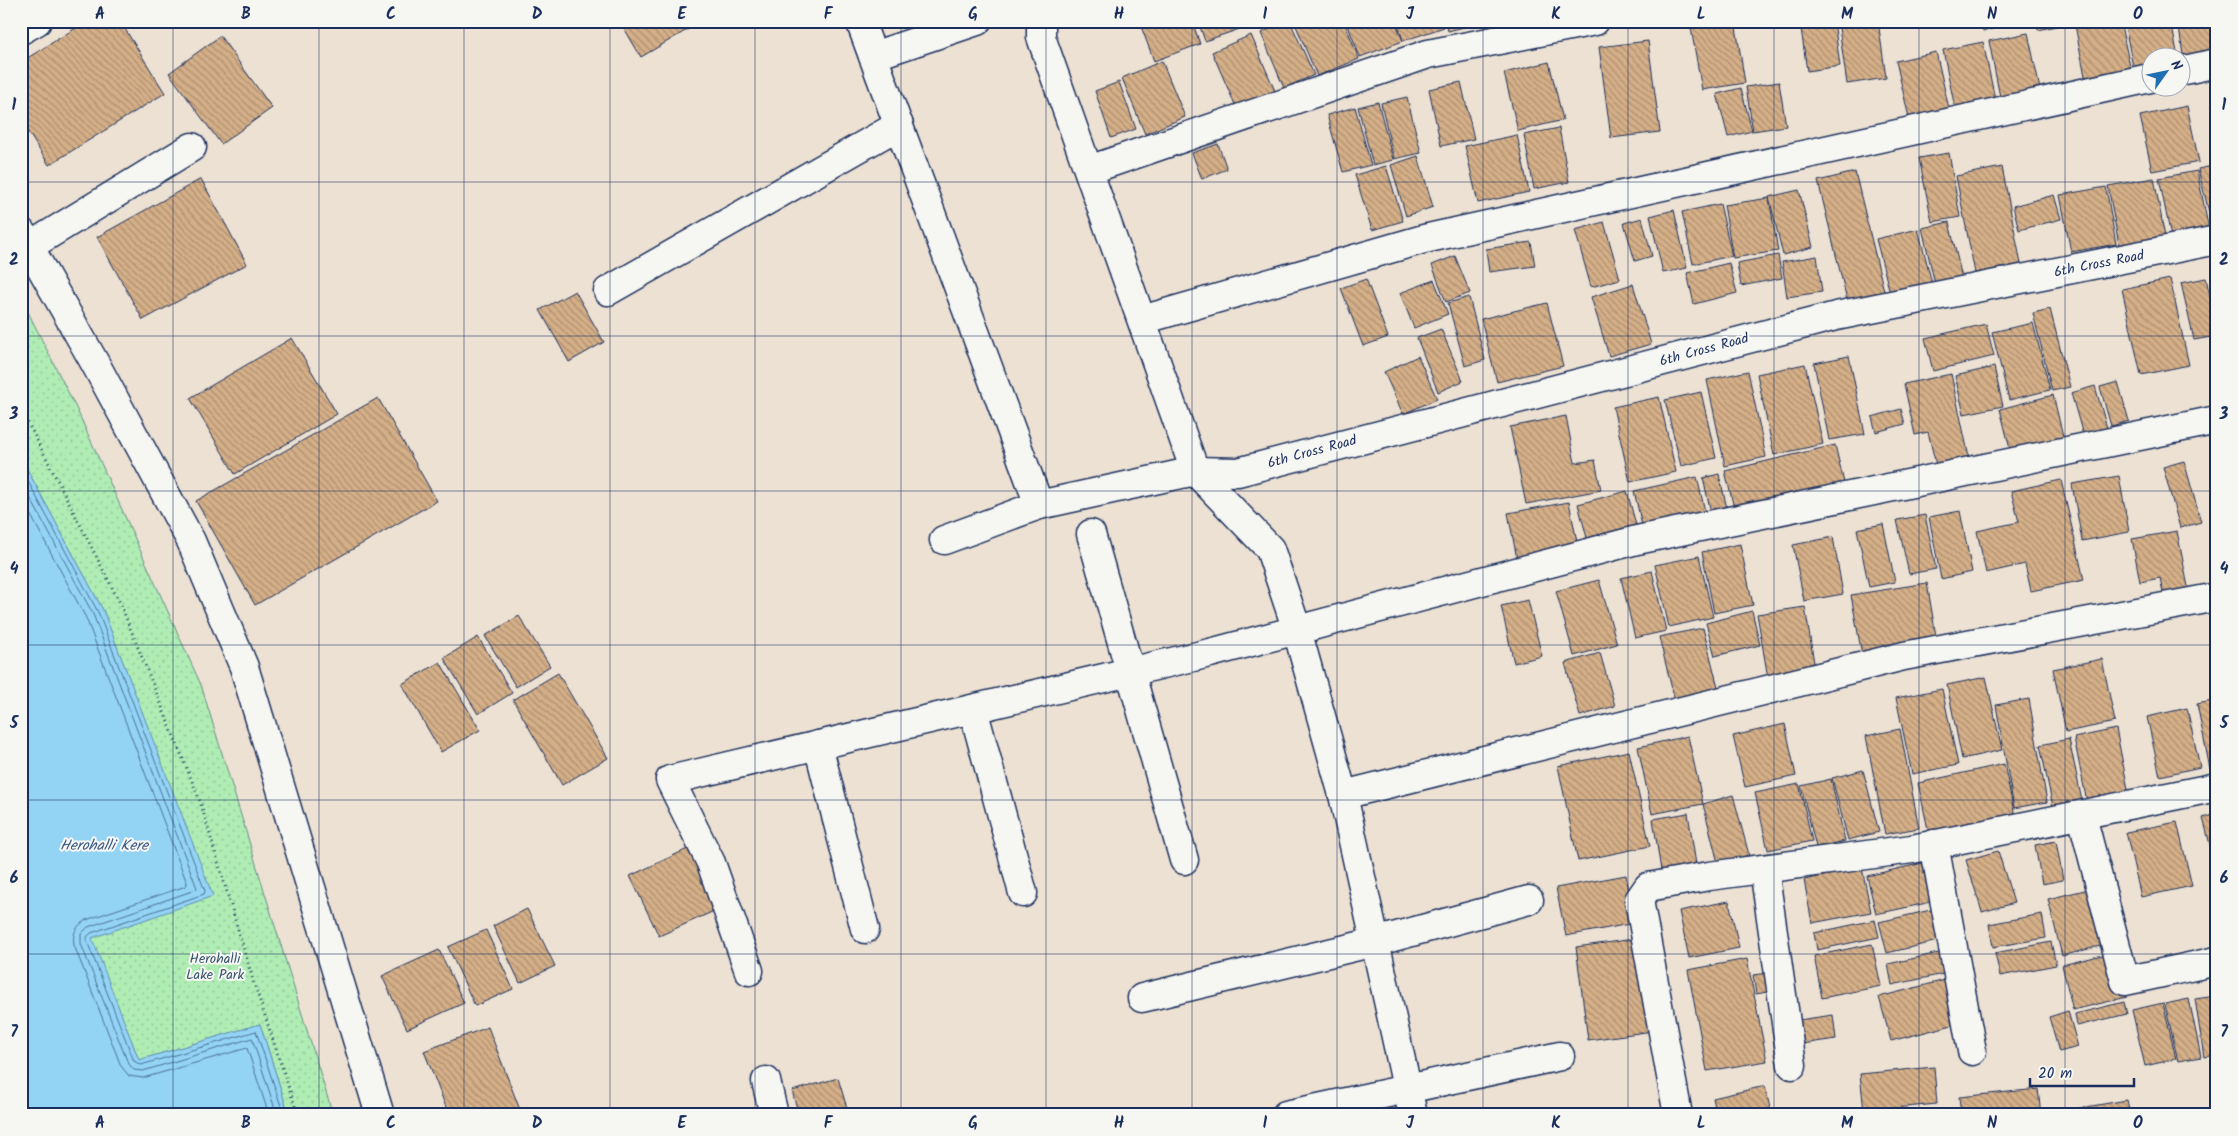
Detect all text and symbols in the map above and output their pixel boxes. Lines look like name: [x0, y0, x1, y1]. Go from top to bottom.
text: A: [95, 2, 105, 27]
text: B: [241, 2, 251, 27]
text: C: [386, 2, 396, 27]
text: D: [532, 2, 543, 27]
text: E: [678, 2, 688, 27]
text: F: [824, 2, 834, 27]
text: G: [968, 2, 978, 27]
text: H: [1114, 2, 1124, 27]
text: I: [1263, 2, 1268, 27]
text: J: [1406, 2, 1415, 27]
text: K: [1551, 2, 1561, 27]
text: L: [1697, 2, 1705, 27]
text: M: [1841, 2, 1854, 27]
text: N: [1987, 2, 1997, 27]
text: O: [2133, 2, 2143, 27]
north arrow: [2140, 48, 2190, 98]
text: N: [2164, 56, 2188, 75]
text: 1: [12, 93, 17, 118]
text: 1: [2222, 93, 2227, 118]
street label: 6th Cross Road: [2052, 244, 2147, 284]
text: 2: [9, 248, 19, 273]
text: 2: [2219, 248, 2229, 273]
street label: 6th Cross Road: [1657, 327, 1752, 372]
text: 3: [9, 402, 19, 427]
text: 3: [2219, 402, 2229, 427]
street label: 6th Cross Road: [1265, 429, 1360, 474]
text: 4: [10, 557, 19, 582]
text: 4: [2220, 557, 2229, 582]
text: 5: [9, 711, 20, 736]
text: 5: [2219, 711, 2230, 736]
water label: Herohalli Kere: [60, 834, 149, 858]
text: 6: [10, 866, 19, 891]
text: 6: [2220, 866, 2229, 891]
park label: Herohalli Lake Park: [186, 948, 244, 986]
text: 7: [10, 1020, 18, 1045]
text: 7: [2220, 1020, 2228, 1045]
scale bar: [2030, 1056, 2134, 1088]
text: 20 m: [2038, 1062, 2072, 1086]
text: A: [95, 1111, 105, 1136]
text: B: [241, 1111, 251, 1136]
text: C: [386, 1111, 396, 1136]
text: D: [532, 1111, 543, 1136]
text: E: [678, 1111, 688, 1136]
text: F: [824, 1111, 834, 1136]
text: G: [968, 1111, 978, 1136]
text: H: [1114, 1111, 1124, 1136]
text: I: [1263, 1111, 1268, 1136]
text: J: [1406, 1111, 1415, 1136]
text: K: [1551, 1111, 1561, 1136]
text: L: [1697, 1111, 1705, 1136]
text: M: [1841, 1111, 1854, 1136]
text: N: [1987, 1111, 1997, 1136]
text: O: [2133, 1111, 2143, 1136]

